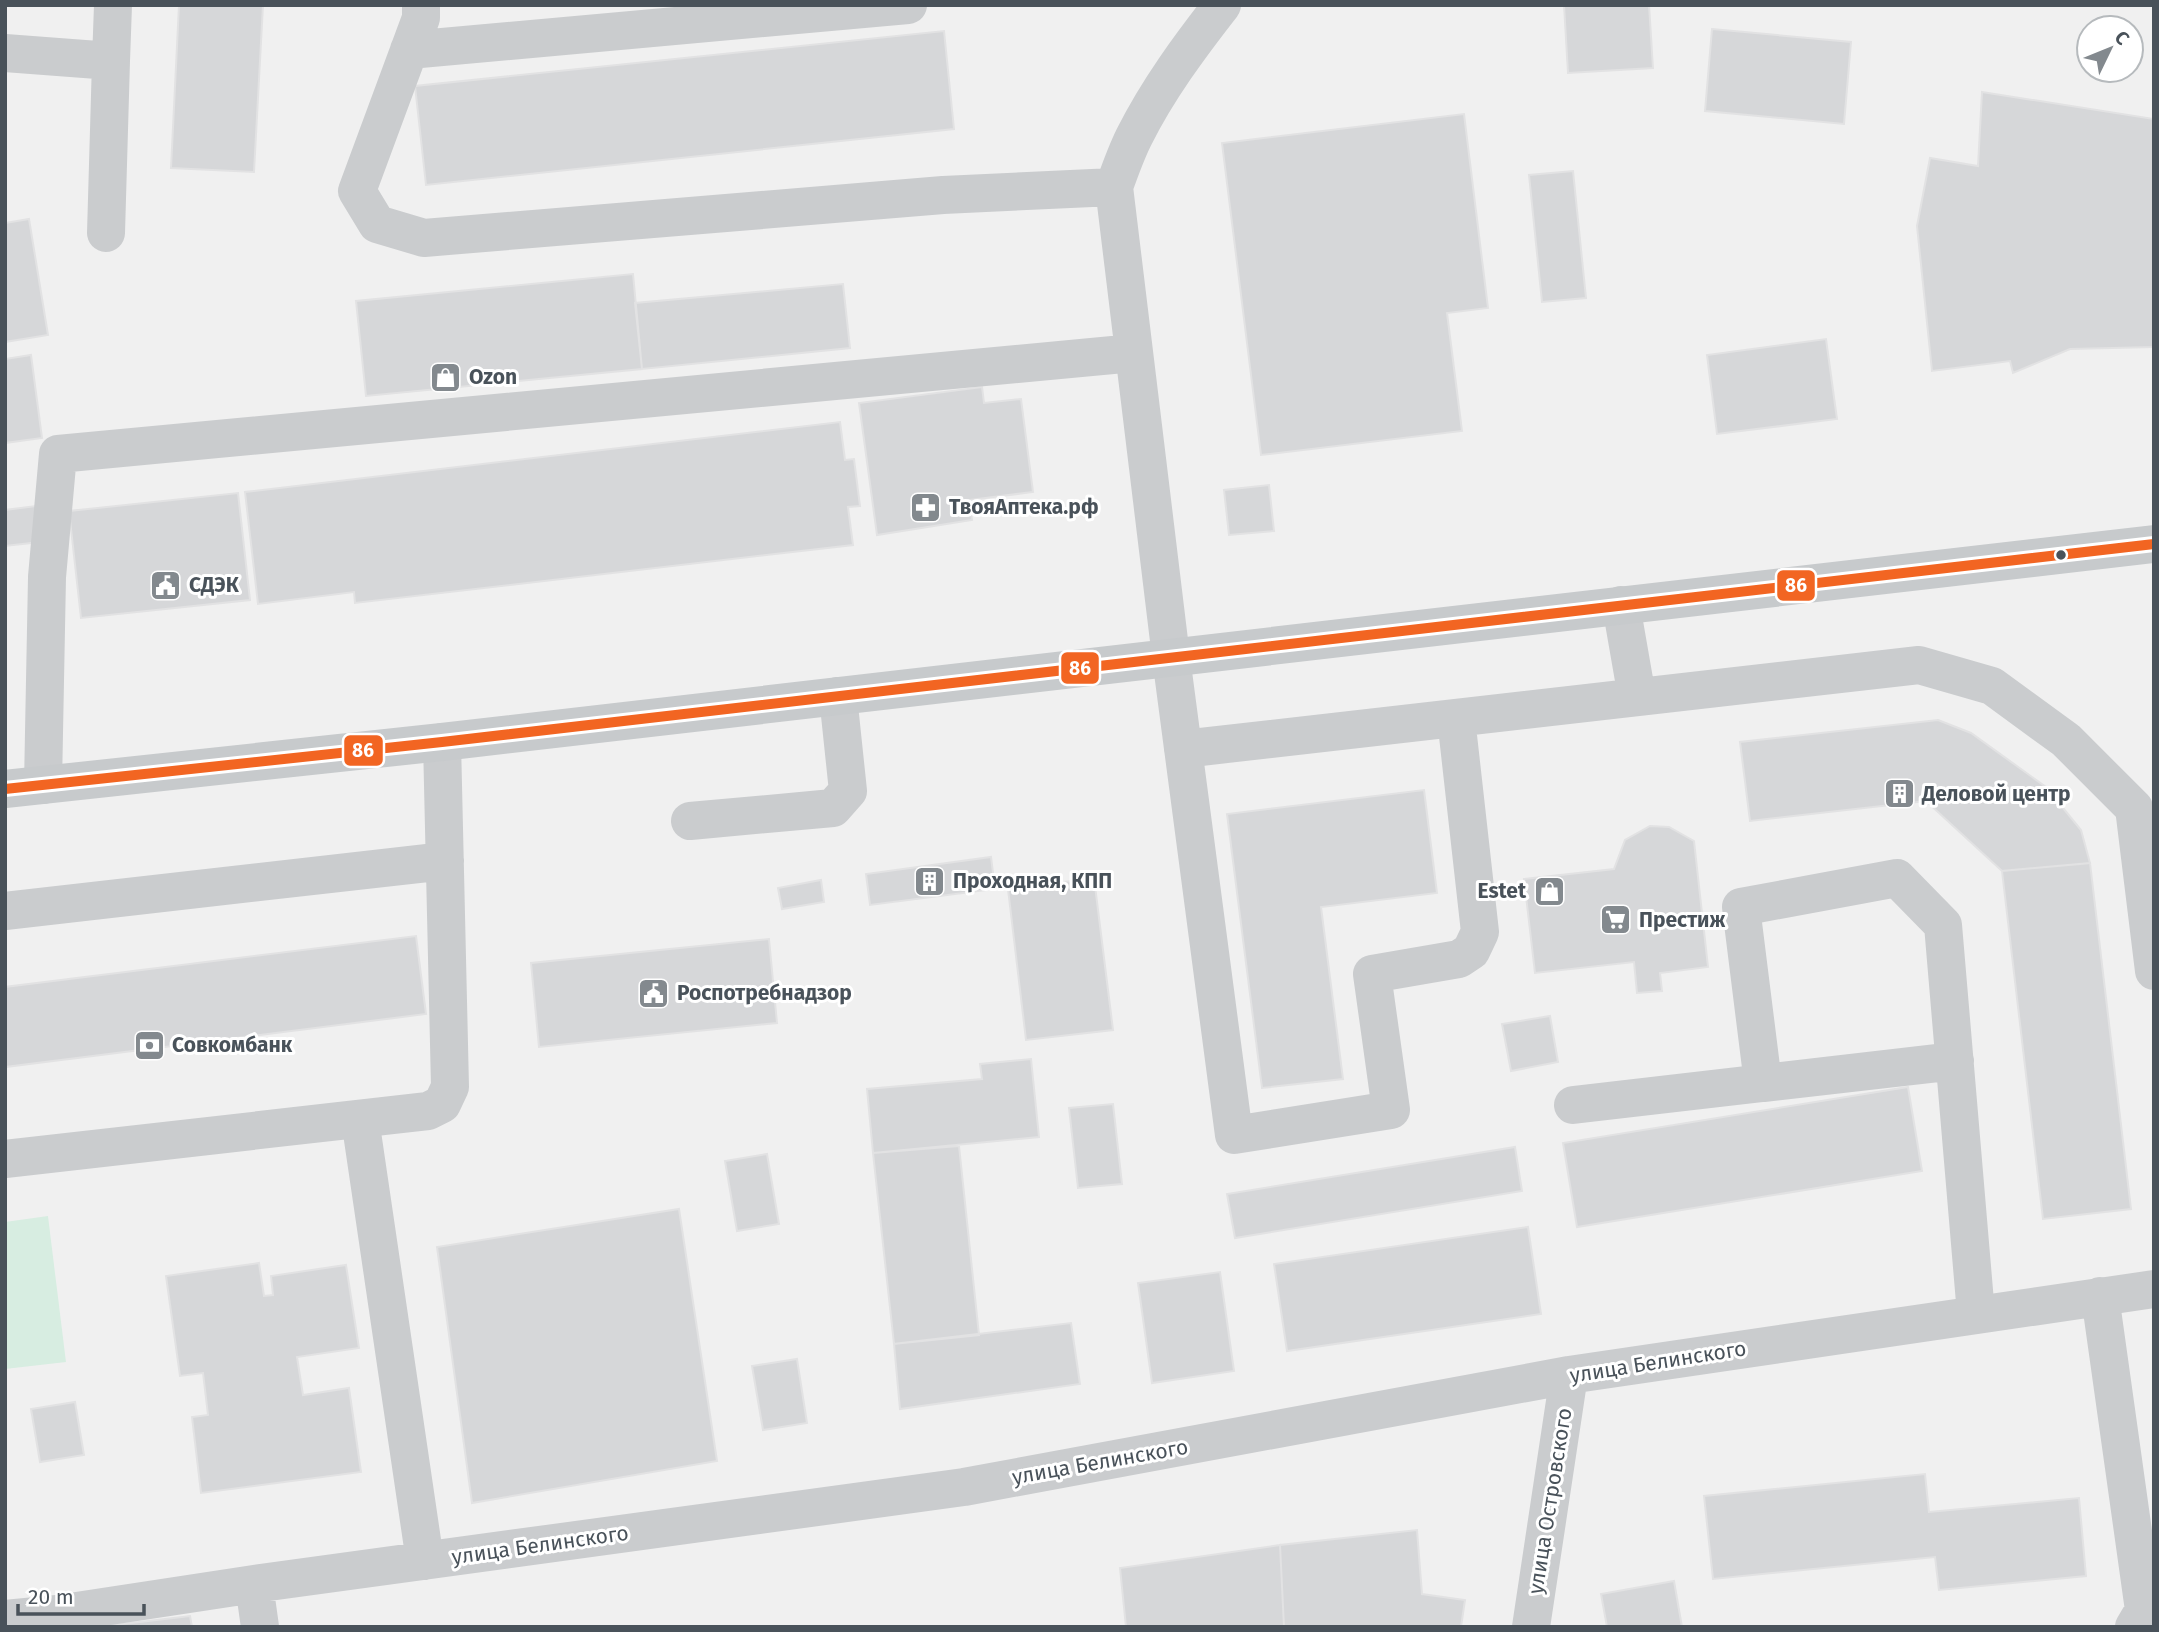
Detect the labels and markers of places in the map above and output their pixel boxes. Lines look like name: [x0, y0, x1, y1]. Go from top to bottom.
shop icon: Ozon: [429, 360, 463, 394]
place label: Ozon: [469, 364, 517, 390]
pharmacy icon: ТвояАптека.рф: [909, 490, 943, 524]
place label: ТвояАптека.рф: [949, 494, 1098, 520]
unlabelled marker: [2054, 548, 2068, 562]
public building icon: СДЭК: [149, 568, 183, 602]
place label: СДЭК: [189, 572, 240, 598]
building icon: Деловой центр: [1882, 777, 1916, 811]
place label: Деловой центр: [1921, 781, 2071, 807]
building icon: Проходная, КПП: [913, 864, 947, 898]
place label: Проходная, КПП: [953, 868, 1112, 894]
shop icon: Estet: [1532, 874, 1566, 908]
place label: Estet: [1477, 878, 1527, 904]
supermarket icon: Престиж: [1599, 903, 1633, 937]
place label: Престиж: [1639, 907, 1725, 933]
public building icon: Роспотребнадзор: [637, 976, 671, 1010]
place label: Роспотребнадзор: [677, 980, 852, 1006]
bank icon: Совкомбанк: [132, 1028, 166, 1062]
place label: Совкомбанк: [172, 1032, 293, 1058]

